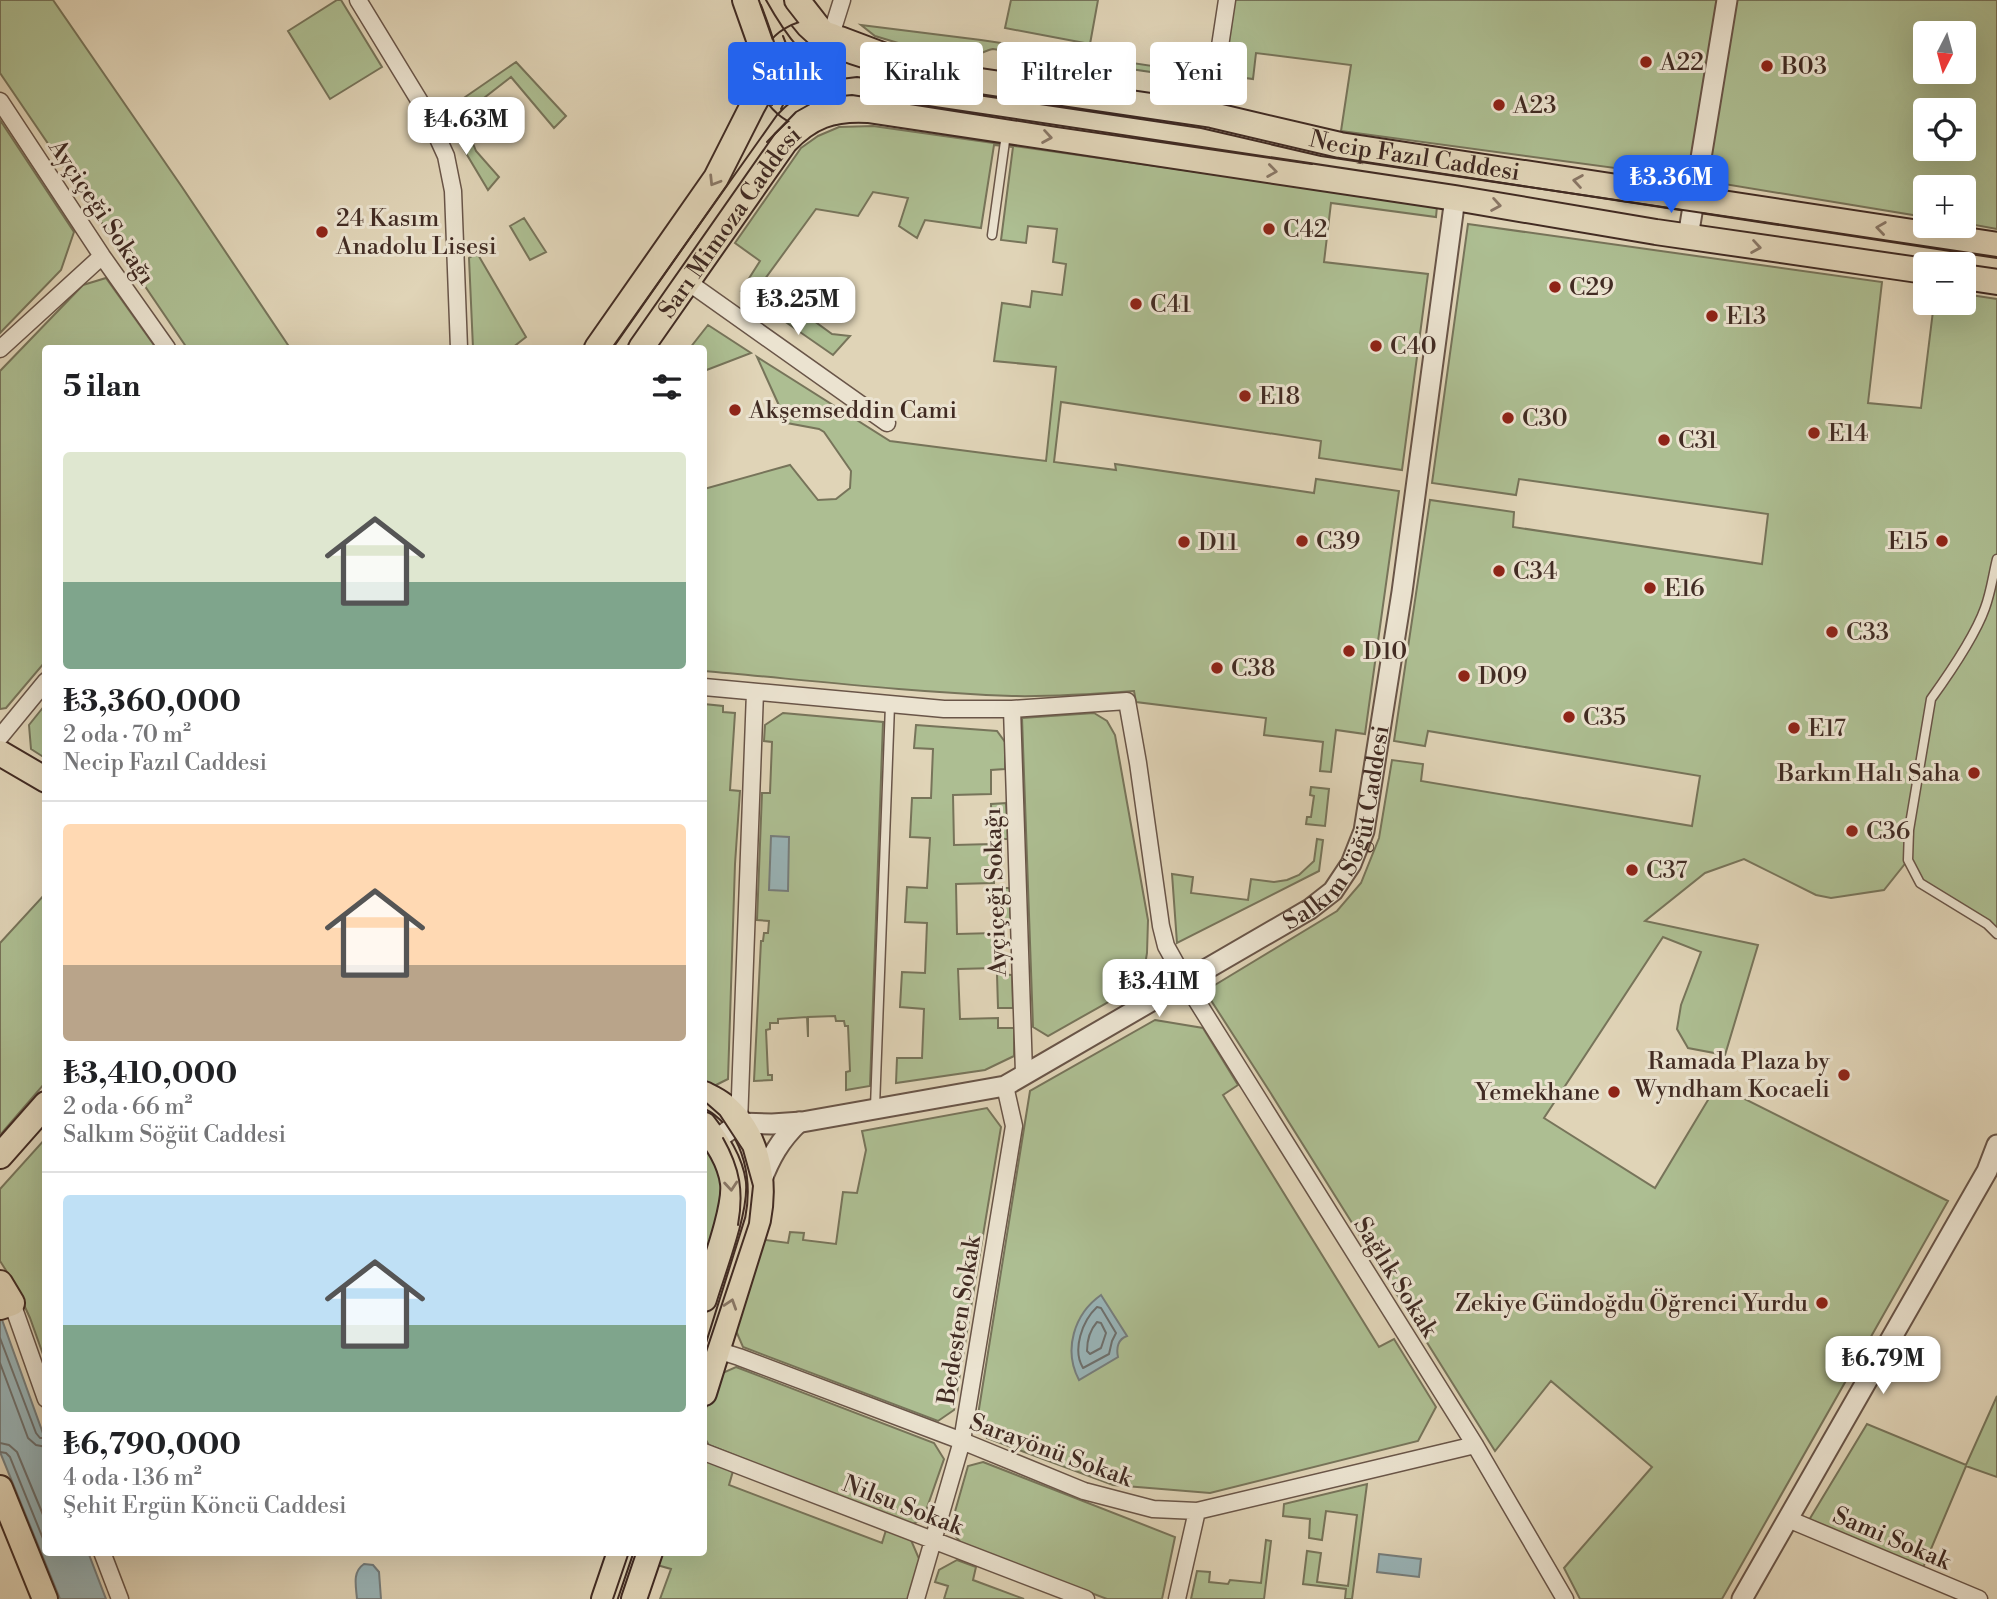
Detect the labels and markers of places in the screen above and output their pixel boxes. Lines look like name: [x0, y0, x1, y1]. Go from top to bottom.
place label: A22: [1659, 48, 1704, 78]
place label: B03: [1780, 52, 1827, 82]
marker: A22: [1638, 54, 1654, 70]
marker: B03: [1759, 58, 1775, 74]
place label: A23: [1512, 91, 1556, 121]
pin: ₺4.63M: [409, 97, 523, 157]
marker: A23: [1491, 97, 1507, 113]
pin: ₺3.36M: [1614, 156, 1728, 215]
place label: 24 Kasım Anadolu Lisesi: [335, 204, 497, 262]
place label: C42: [1283, 215, 1327, 245]
marker: C42: [1261, 221, 1277, 237]
marker: 24 Kasım Anadolu Lisesi: [314, 224, 330, 240]
place label: C29: [1569, 273, 1614, 303]
pin: ₺3.25M: [741, 278, 855, 337]
marker: C29: [1547, 279, 1563, 295]
place label: C41: [1150, 290, 1192, 320]
marker: C41: [1128, 296, 1144, 312]
place label: E13: [1726, 302, 1766, 332]
marker: E13: [1704, 308, 1720, 324]
place label: C40: [1390, 332, 1437, 362]
marker: C40: [1368, 338, 1384, 354]
place label: E18: [1259, 382, 1300, 412]
marker: E18: [1237, 388, 1253, 404]
place label: Akşemseddin Cami: [748, 396, 957, 426]
marker: Akşemseddin Cami: [727, 402, 743, 418]
place label: C30: [1522, 404, 1568, 434]
marker: C30: [1500, 410, 1516, 426]
place label: E14: [1828, 419, 1868, 449]
marker: E14: [1806, 425, 1822, 441]
place label: C31: [1678, 426, 1718, 456]
marker: C31: [1656, 432, 1672, 448]
place label: C39: [1316, 527, 1360, 557]
place label: E15: [1888, 527, 1928, 557]
place label: D11: [1198, 528, 1239, 558]
marker: C39: [1294, 533, 1310, 549]
marker: E15: [1934, 533, 1950, 549]
marker: D11: [1176, 534, 1192, 550]
place label: C34: [1513, 557, 1557, 587]
marker: C34: [1491, 563, 1507, 579]
place label: E16: [1664, 574, 1705, 604]
marker: E16: [1642, 580, 1658, 596]
place label: C33: [1846, 618, 1889, 648]
marker: C33: [1824, 624, 1840, 640]
place label: D10: [1363, 637, 1407, 667]
marker: D10: [1341, 643, 1357, 659]
place label: C38: [1231, 654, 1275, 684]
marker: C38: [1209, 660, 1225, 676]
place label: D09: [1478, 662, 1527, 692]
marker: D09: [1456, 668, 1472, 684]
place label: C35: [1583, 703, 1626, 733]
marker: C35: [1561, 709, 1577, 725]
place label: E17: [1808, 714, 1846, 744]
marker: E17: [1786, 720, 1802, 736]
place label: Barkın Halı Saha: [1777, 759, 1961, 789]
marker: Barkın Halı Saha: [1966, 765, 1982, 781]
place label: C36: [1866, 817, 1910, 847]
marker: C36: [1844, 823, 1860, 839]
place label: C37: [1646, 856, 1687, 886]
marker: C37: [1624, 862, 1640, 878]
pin: ₺3.41M: [1102, 960, 1216, 1019]
place label: Ramada Plaza by Wyndham Kocaeli: [1633, 1047, 1830, 1105]
marker: Ramada Plaza by Wyndham Kocaeli: [1836, 1067, 1852, 1083]
place label: Yemekhane: [1473, 1078, 1600, 1108]
marker: Yemekhane: [1606, 1084, 1622, 1100]
place label: Zekiye Gündoğdu Öğrenci Yurdu: [1455, 1288, 1808, 1319]
marker: Zekiye Gündoğdu Öğrenci Yurdu: [1814, 1295, 1830, 1311]
pin: ₺6.79M: [1826, 1336, 1940, 1396]

